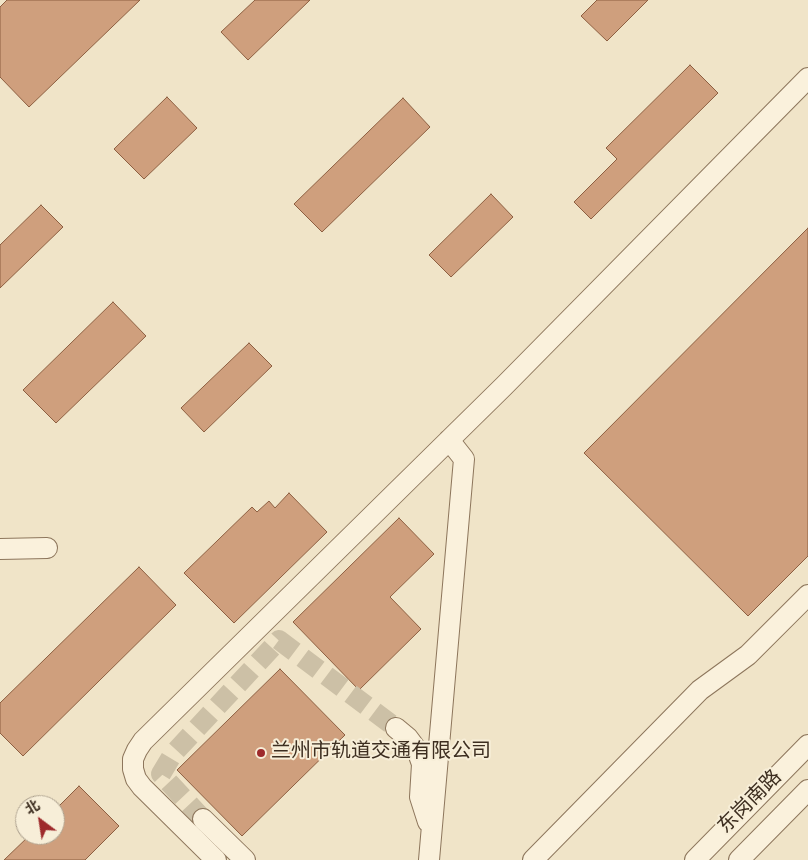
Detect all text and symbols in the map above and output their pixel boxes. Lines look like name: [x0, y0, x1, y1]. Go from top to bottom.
place label: 兰州市轨道交通有限公司: [271, 741, 491, 765]
marker: 兰州市轨道交通有限公司: [255, 747, 267, 759]
street label: 东岗南路: [714, 766, 788, 840]
north arrow: [15, 795, 65, 845]
text: 北: [21, 795, 44, 820]

